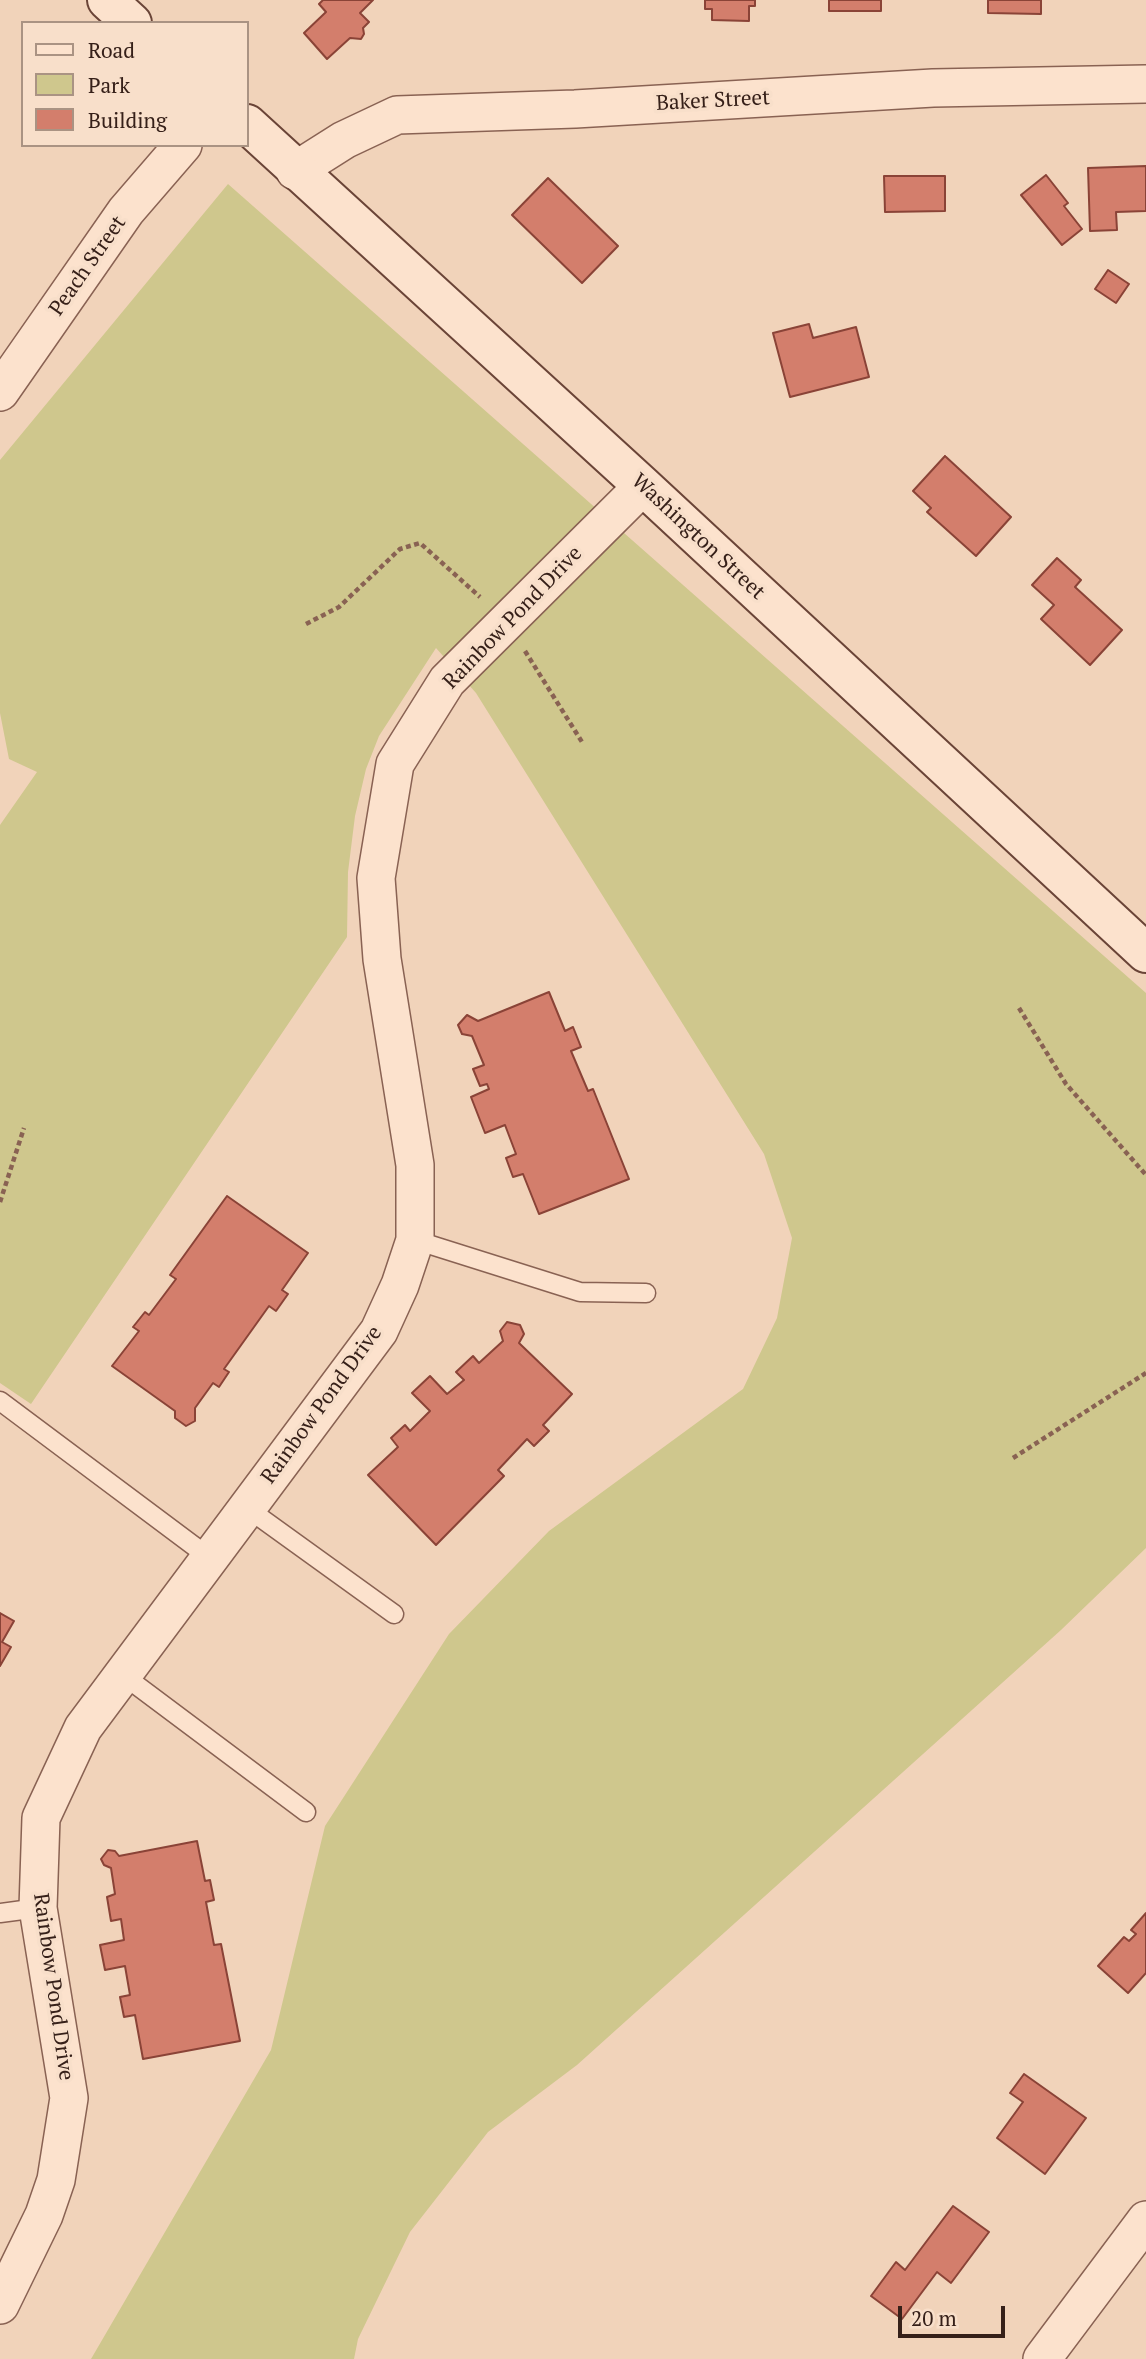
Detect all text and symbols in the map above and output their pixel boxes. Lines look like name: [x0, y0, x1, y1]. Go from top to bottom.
legend: [21, 21, 248, 147]
text: Road: [88, 36, 135, 64]
text: Park: [88, 71, 130, 99]
street label: Baker Street: [655, 85, 771, 117]
text: Building: [88, 106, 167, 134]
street label: Peach Street: [44, 211, 132, 321]
street label: Washington Street: [626, 469, 770, 605]
street label: Rainbow Pond Drive: [438, 541, 588, 695]
street label: Rainbow Pond Drive: [256, 1321, 388, 1489]
street label: Rainbow Pond Drive: [27, 1892, 79, 2082]
scale bar: [901, 2292, 1008, 2336]
text: 20 m: [911, 2304, 957, 2332]

